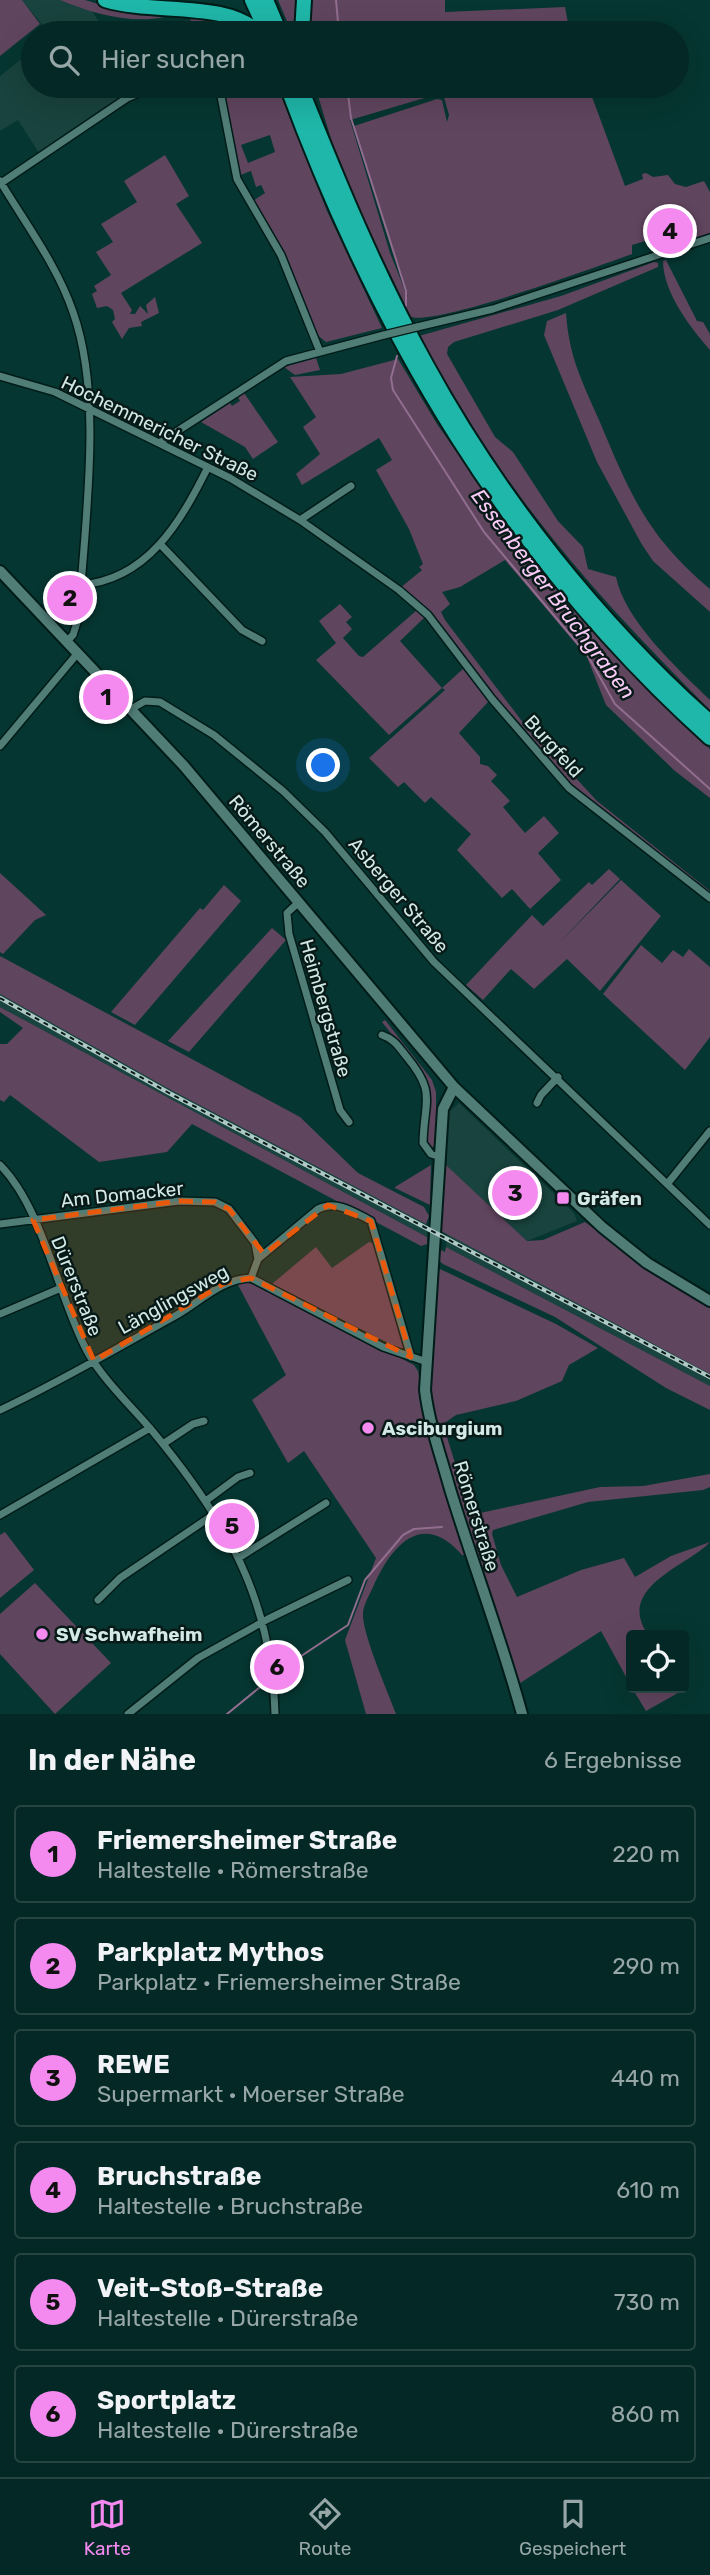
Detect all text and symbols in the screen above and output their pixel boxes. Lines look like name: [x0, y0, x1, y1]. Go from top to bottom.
search box: [21, 21, 689, 98]
icon: search: [45, 41, 83, 79]
text: Hier suchen: [101, 44, 246, 75]
pin: 4: [647, 205, 693, 257]
street label: Hochemmericher Straße: [58, 371, 262, 486]
water label: Essenberger Bruchgraben: [466, 484, 641, 704]
pin: 2: [47, 572, 93, 624]
pin: 1: [83, 671, 129, 723]
street label: Burgfeld: [520, 710, 588, 782]
your location: [306, 748, 340, 782]
street label: Römerstraße: [224, 790, 315, 893]
street label: Asberger Straße: [344, 833, 454, 958]
street label: Heimbergstraße: [295, 936, 356, 1080]
pin: 3: [492, 1167, 538, 1219]
street label: Am Domacker: [60, 1177, 185, 1212]
place label: Gräfen: [577, 1187, 642, 1210]
marker: Gräfen: [555, 1190, 571, 1206]
street label: Dürerstraße: [46, 1233, 107, 1340]
street label: Länglingsweg: [114, 1260, 232, 1339]
place label: Asciburgium: [382, 1417, 503, 1440]
marker: Asciburgium: [360, 1420, 376, 1436]
street label: Römerstraße: [449, 1458, 504, 1574]
pin: 5: [209, 1500, 255, 1552]
place label: SV Schwafheim: [56, 1623, 202, 1646]
marker: SV Schwafheim: [34, 1626, 50, 1642]
map controls: [626, 1630, 689, 1693]
button: locate: [626, 1630, 689, 1693]
pin: 6: [254, 1641, 300, 1693]
text: In der Nähe: [28, 1742, 196, 1778]
text: 6 Ergebnisse: [544, 1746, 682, 1774]
text: Friemersheimer Straße: [97, 1825, 397, 1856]
text: 1: [47, 1840, 59, 1868]
text: 220 m: [612, 1840, 680, 1868]
text: Haltestelle · Römerstraße: [97, 1856, 369, 1884]
text: Parkplatz Mythos: [97, 1937, 324, 1968]
text: 2: [46, 1952, 60, 1980]
text: 290 m: [612, 1952, 680, 1980]
text: Parkplatz · Friemersheimer Straße: [97, 1968, 461, 1996]
text: REWE: [97, 2049, 170, 2080]
text: 3: [45, 2064, 61, 2092]
text: 440 m: [611, 2064, 680, 2092]
text: Supermarkt · Moerser Straße: [97, 2080, 405, 2108]
text: Bruchstraße: [97, 2161, 261, 2192]
text: 4: [45, 2176, 61, 2204]
text: 610 m: [616, 2176, 680, 2204]
text: Haltestelle · Bruchstraße: [97, 2192, 363, 2220]
text: Veit-Stoß-Straße: [97, 2273, 323, 2304]
text: 5: [46, 2288, 60, 2316]
text: 730 m: [614, 2288, 680, 2316]
text: Haltestelle · Dürerstraße: [97, 2304, 358, 2332]
text: Sportplatz: [97, 2385, 236, 2416]
text: 6: [46, 2400, 60, 2428]
text: 860 m: [611, 2400, 680, 2428]
text: Haltestelle · Dürerstraße: [97, 2416, 358, 2444]
tab: Karte: [84, 2495, 131, 2560]
tab: Route: [299, 2495, 351, 2560]
tab: Gespeichert: [519, 2495, 626, 2560]

